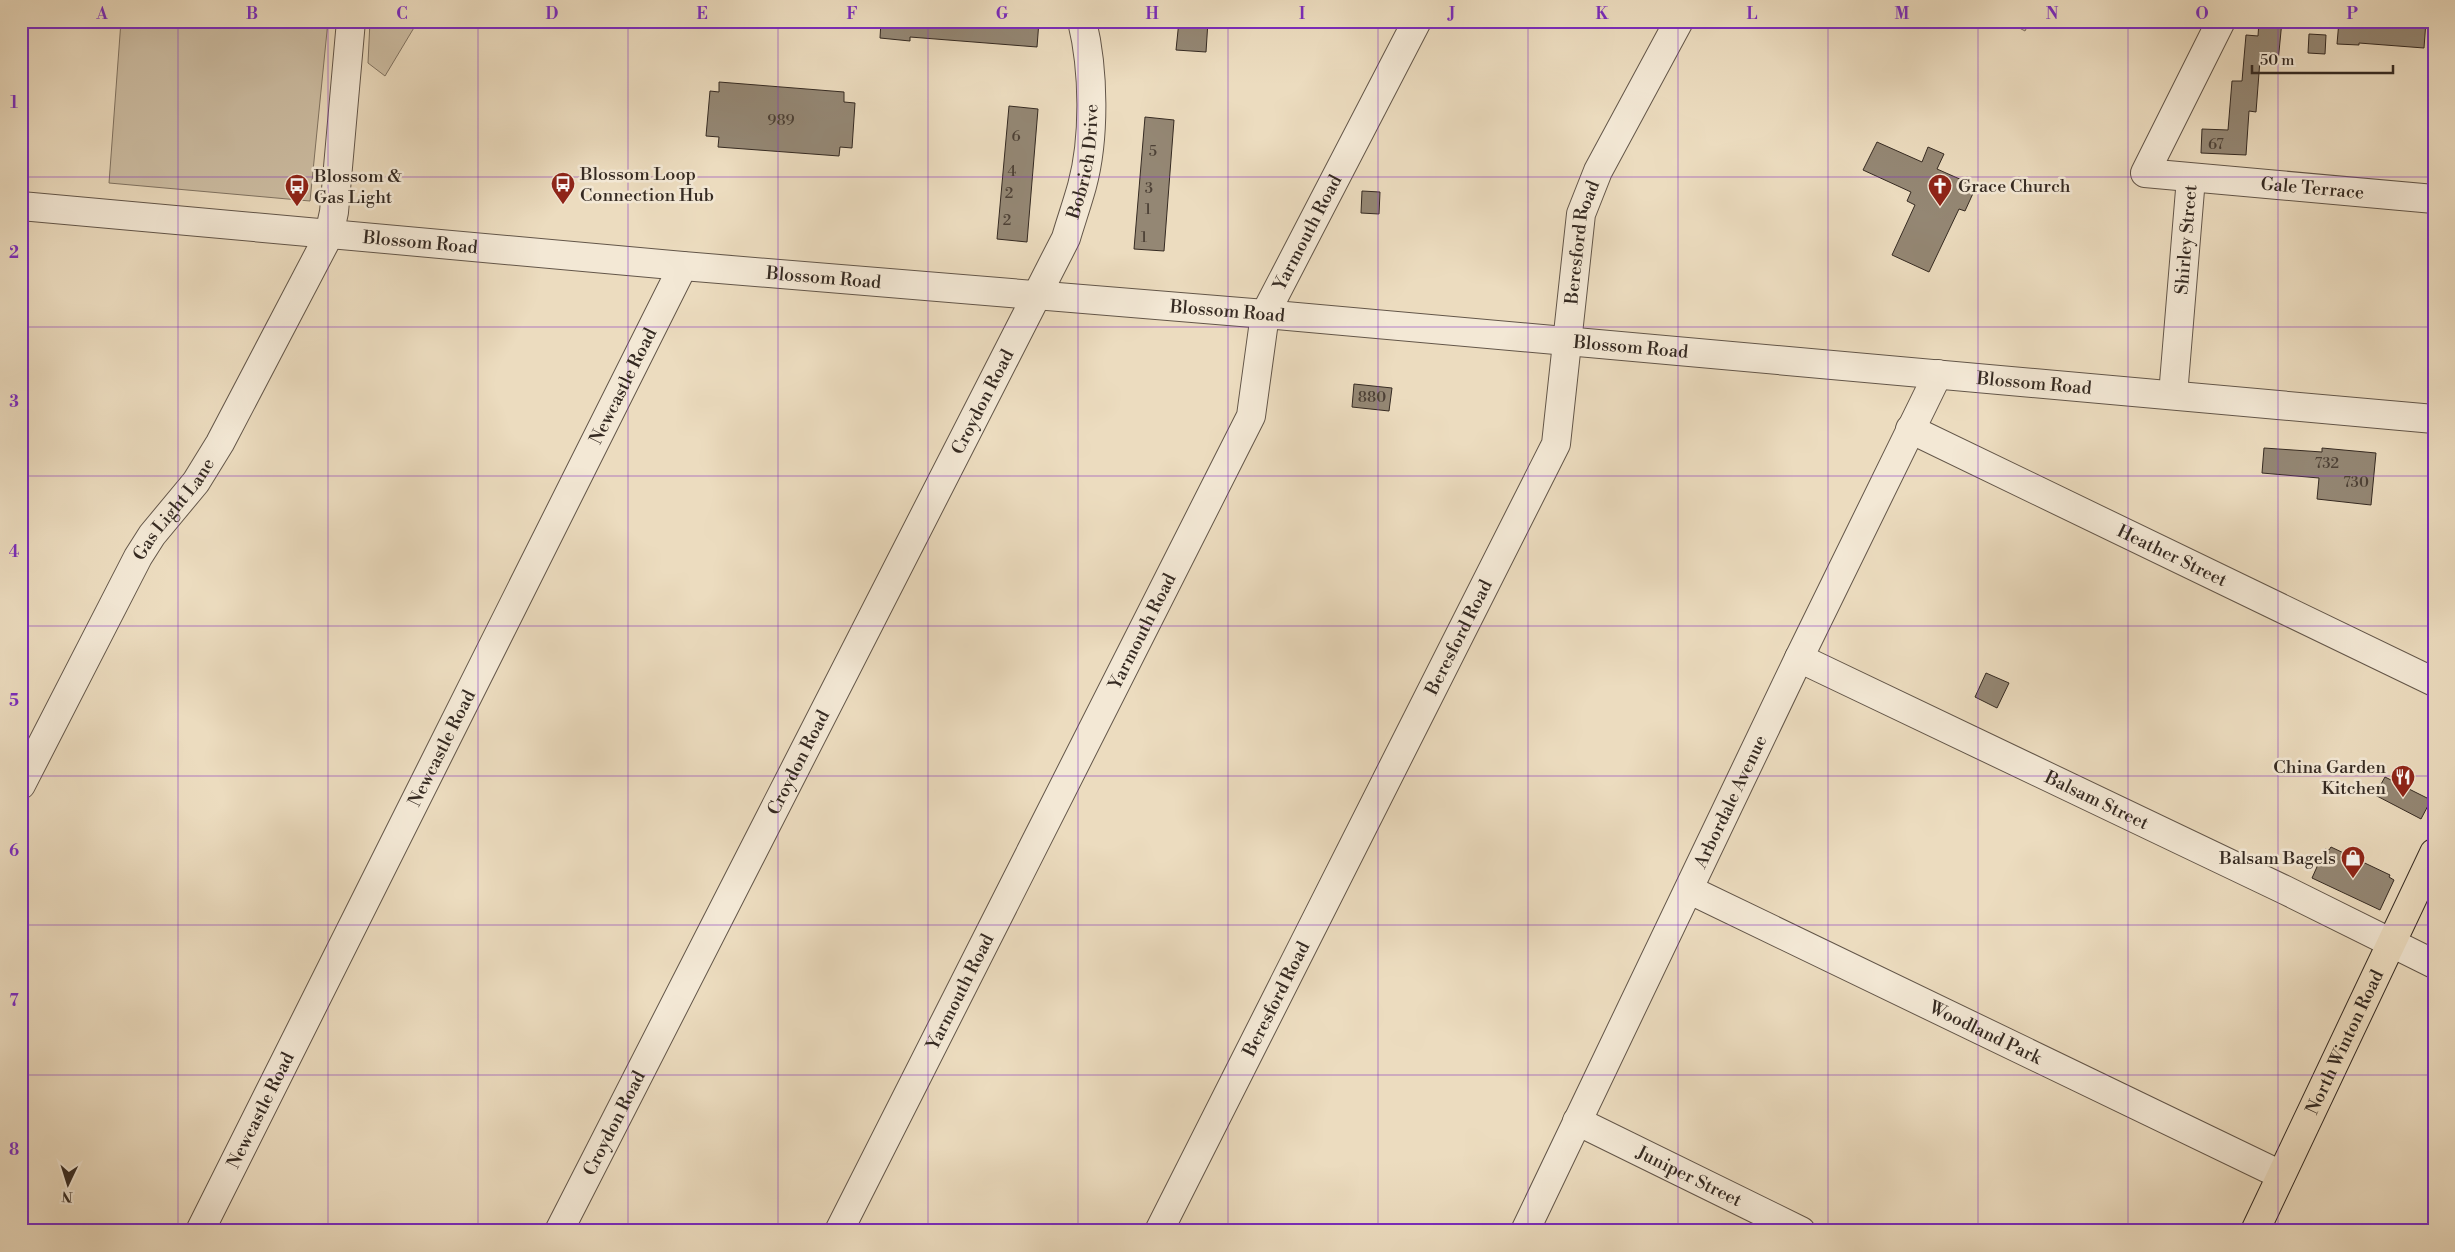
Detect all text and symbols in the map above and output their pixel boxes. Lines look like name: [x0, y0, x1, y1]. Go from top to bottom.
text: A: [95, 4, 108, 24]
text: B: [246, 4, 258, 24]
text: C: [396, 4, 408, 24]
text: D: [546, 4, 559, 24]
text: E: [696, 4, 708, 24]
text: F: [846, 4, 858, 24]
text: G: [996, 4, 1009, 24]
text: H: [1145, 4, 1159, 24]
text: I: [1299, 4, 1305, 24]
text: J: [1447, 4, 1455, 24]
text: K: [1596, 4, 1610, 24]
text: L: [1747, 4, 1758, 24]
text: M: [1895, 4, 1910, 24]
text: N: [2046, 4, 2059, 24]
text: O: [2195, 4, 2209, 24]
text: P: [2346, 4, 2358, 24]
scale bar: [2252, 42, 2394, 74]
text: 50 m: [2260, 51, 2294, 70]
text: 1: [10, 93, 18, 113]
street label: Bobrich Drive: [1061, 104, 1103, 223]
house number: 989: [767, 111, 795, 130]
house number: 6: [1011, 127, 1021, 146]
house number: 67: [2208, 135, 2224, 154]
house number: 5: [1149, 142, 1157, 161]
house number: 4: [1008, 162, 1017, 181]
place label: Blossom Loop Connection Hub: [579, 163, 714, 207]
place label: Blossom & Gas Light: [313, 165, 402, 209]
street label: Yarmouth Road: [1268, 170, 1348, 295]
bus stop icon: Blossom Loop Connection Hub: [550, 171, 576, 205]
street label: Gale Terrace: [2260, 172, 2365, 205]
bus stop icon: Blossom & Gas Light: [284, 173, 310, 207]
church icon: Grace Church: [1927, 173, 1953, 207]
place label: Grace Church: [1958, 175, 2071, 198]
street label: Beresford Road: [1560, 177, 1605, 307]
house number: 3: [1145, 179, 1153, 198]
street label: Shirley Street: [2170, 183, 2202, 295]
house number: 2: [1005, 184, 1013, 203]
house number: 1: [1145, 200, 1152, 219]
house number: 2: [1003, 211, 1011, 230]
street label: Blossom Road: [361, 226, 480, 259]
house number: 1: [1141, 228, 1148, 247]
text: 2: [9, 243, 19, 263]
street label: Blossom Road: [764, 262, 883, 294]
street label: Blossom Road: [1168, 295, 1287, 328]
street label: Newcastle Road: [585, 323, 662, 448]
street label: Blossom Road: [1571, 331, 1690, 364]
street label: Croydon Road: [946, 345, 1019, 458]
street label: Blossom Road: [1975, 367, 2093, 400]
house number: 880: [1358, 388, 1386, 407]
text: 3: [9, 392, 19, 412]
street label: Gas Light Lane: [128, 454, 220, 565]
house number: 732: [2315, 454, 2339, 473]
house number: 730: [2343, 473, 2369, 492]
street label: Heather Street: [2113, 520, 2231, 593]
text: 4: [9, 542, 20, 562]
street label: Yarmouth Road: [1103, 569, 1182, 694]
street label: Beresford Road: [1420, 575, 1498, 700]
street label: Newcastle Road: [403, 686, 481, 810]
text: 5: [9, 691, 19, 711]
street label: Croydon Road: [762, 706, 835, 819]
street label: Arbordale Avenue: [1689, 731, 1772, 873]
place label: China Garden Kitchen: [2273, 756, 2386, 800]
restaurant icon: China Garden Kitchen: [2390, 764, 2416, 798]
street label: Balsam Street: [2040, 766, 2153, 835]
text: 6: [9, 841, 19, 861]
shop icon: Balsam Bagels: [2340, 845, 2366, 879]
place label: Balsam Bagels: [2218, 847, 2336, 870]
street label: Yarmouth Road: [921, 929, 1000, 1055]
street label: Beresford Road: [1237, 937, 1316, 1061]
street label: North Winton Road: [2301, 966, 2389, 1118]
text: 7: [9, 991, 19, 1011]
street label: Woodland Park: [1924, 996, 2047, 1071]
street label: Newcastle Road: [222, 1048, 300, 1173]
street label: Croydon Road: [578, 1066, 651, 1180]
text: 8: [9, 1140, 19, 1160]
street label: Juniper Street: [1632, 1141, 1746, 1212]
north arrow: [42, 1160, 92, 1210]
text: N: [61, 1187, 73, 1205]

